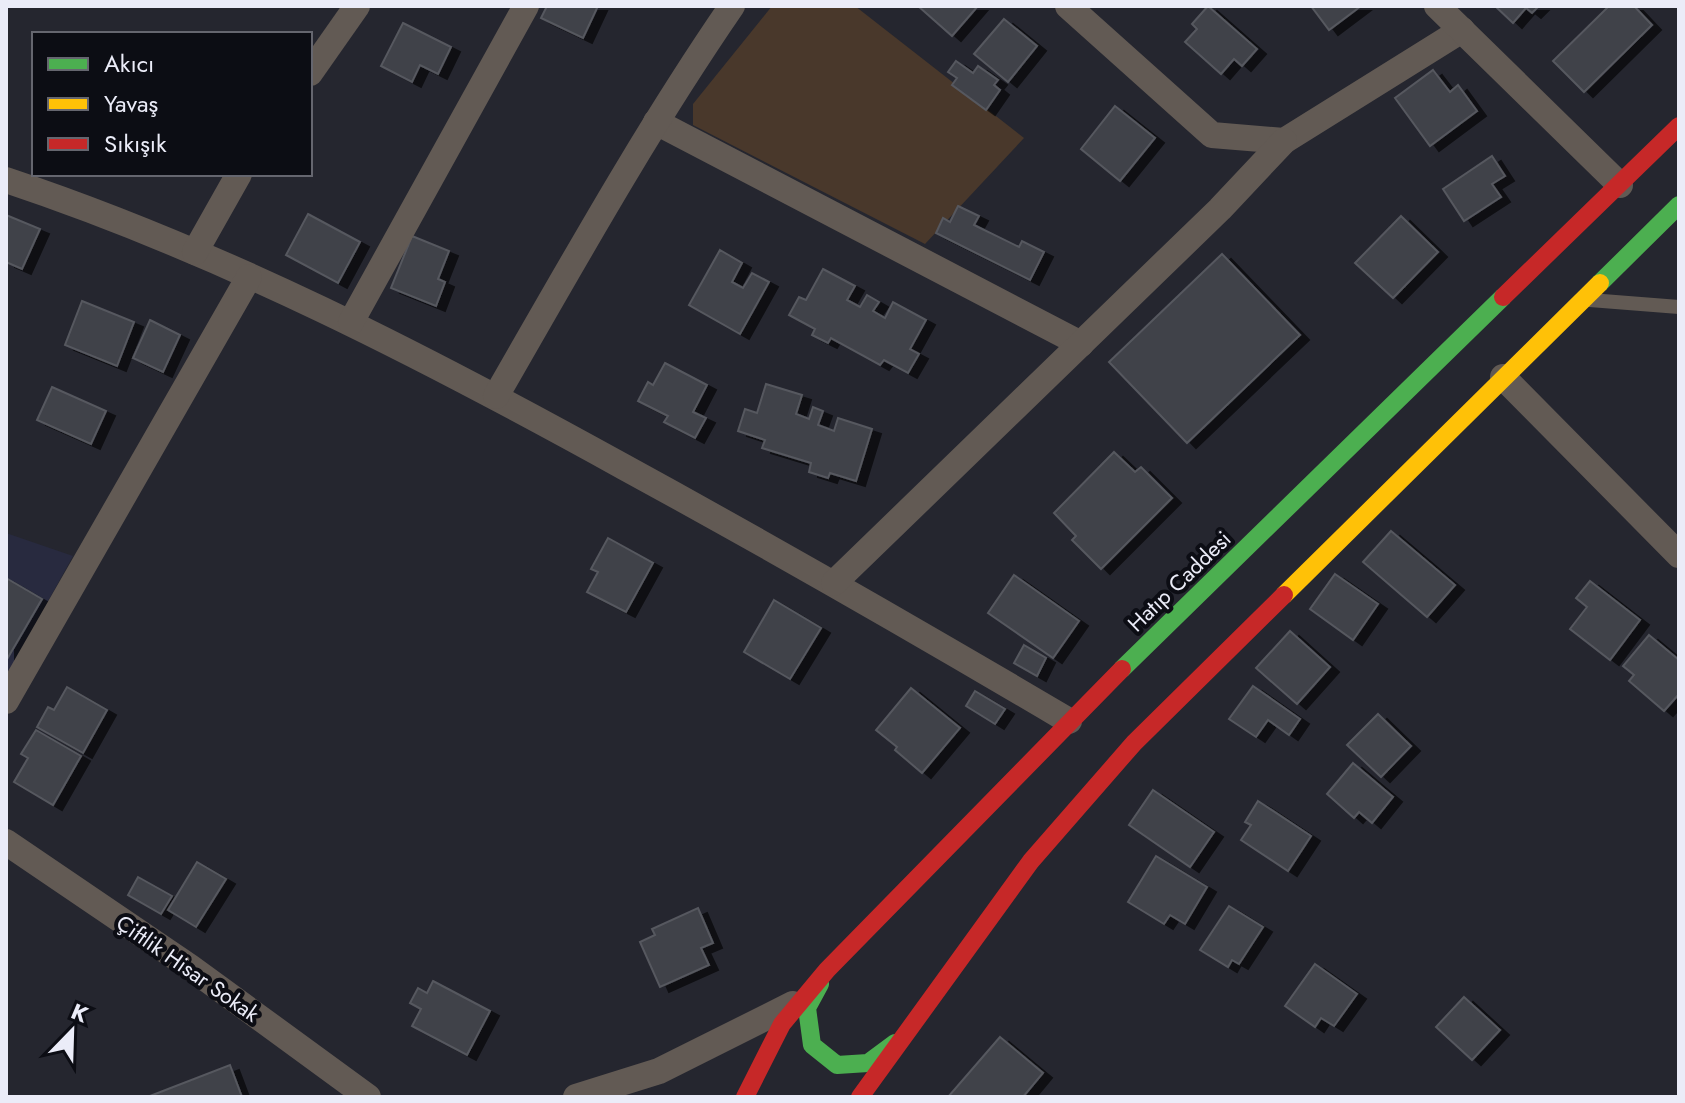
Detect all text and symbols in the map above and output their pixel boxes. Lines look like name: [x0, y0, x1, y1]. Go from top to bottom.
legend: [32, 32, 312, 176]
text: Akıcı: [104, 46, 154, 81]
text: Yavaş: [104, 86, 158, 121]
text: Sıkışık: [104, 126, 167, 161]
street label: Hatıp Caddesi: [1120, 523, 1238, 639]
street label: Çiftlik Hisar Sokak: [110, 907, 266, 1030]
north arrow: [32, 991, 112, 1071]
text: K: [66, 995, 94, 1031]

